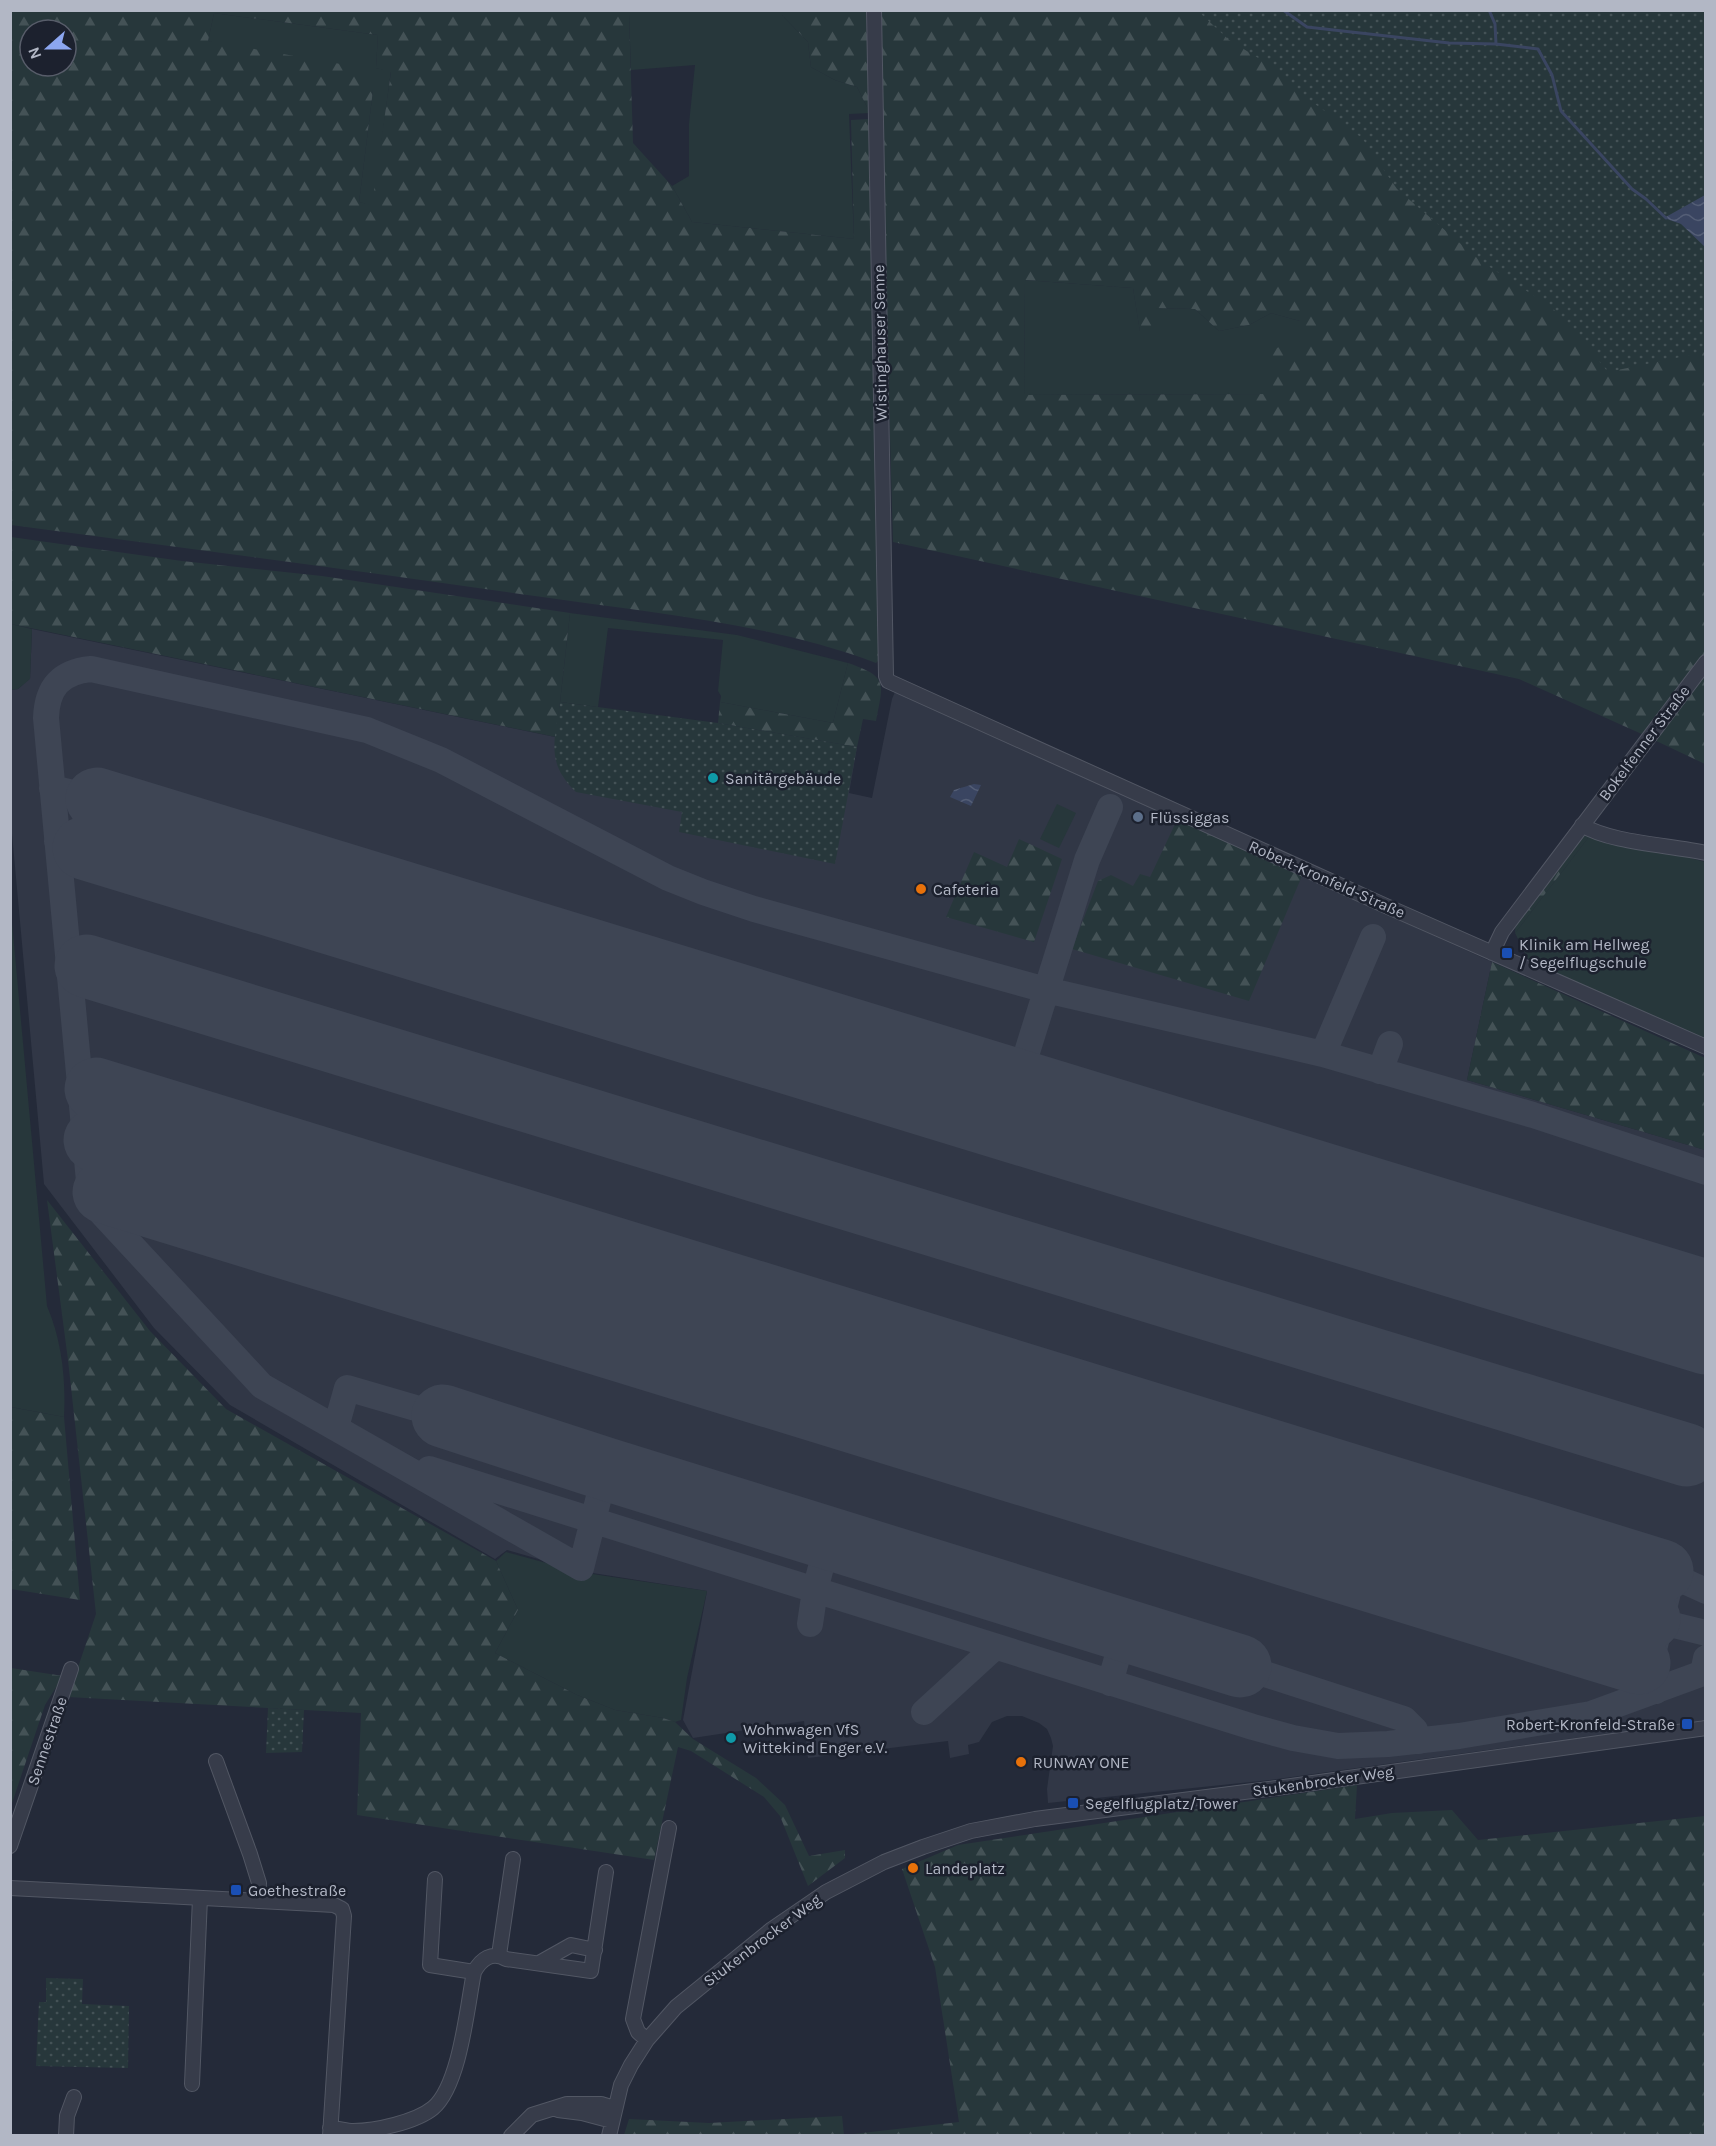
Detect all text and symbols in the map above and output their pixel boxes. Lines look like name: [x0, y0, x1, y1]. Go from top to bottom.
north arrow: [18, 18, 78, 78]
text: N: [24, 44, 45, 62]
street label: Wistinghauser Senne: [869, 264, 891, 422]
street label: Bokelfenner Straße: [1594, 682, 1694, 804]
place label: Sanitärgebäude: [725, 769, 841, 788]
marker: Sanitärgebäude: [706, 771, 720, 785]
place label: Flüssiggas: [1150, 808, 1229, 827]
marker: Flüssiggas: [1131, 810, 1145, 824]
street label: Robert-Kronfeld-Straße: [1246, 836, 1408, 922]
place label: Cafeteria: [933, 880, 999, 899]
marker: Cafeteria: [914, 882, 928, 896]
place label: Klinik am Hellweg / Segelflugschule: [1519, 935, 1650, 972]
marker: Klinik am Hellweg / Segelflugschule: [1500, 946, 1514, 960]
street label: Sennestraße: [23, 1694, 71, 1788]
place label: Robert-Kronfeld-Straße: [1506, 1715, 1675, 1734]
marker: Robert-Kronfeld-Straße: [1680, 1717, 1694, 1731]
place label: Wohnwagen VfS Wittekind Enger e.V.: [743, 1720, 888, 1757]
marker: Wohnwagen VfS Wittekind Enger e.V.: [724, 1731, 738, 1745]
place label: RUNWAY ONE: [1033, 1753, 1130, 1772]
marker: RUNWAY ONE: [1014, 1755, 1028, 1769]
street label: Stukenbrocker Weg: [1251, 1762, 1395, 1800]
place label: Segelflugplatz/Tower: [1085, 1794, 1238, 1813]
marker: Segelflugplatz/Tower: [1066, 1796, 1080, 1810]
place label: Landeplatz: [925, 1859, 1005, 1878]
marker: Landeplatz: [906, 1861, 920, 1875]
place label: Goethestraße: [248, 1881, 346, 1900]
marker: Goethestraße: [229, 1883, 243, 1897]
street label: Stukenbrocker Weg: [699, 1890, 825, 1990]

